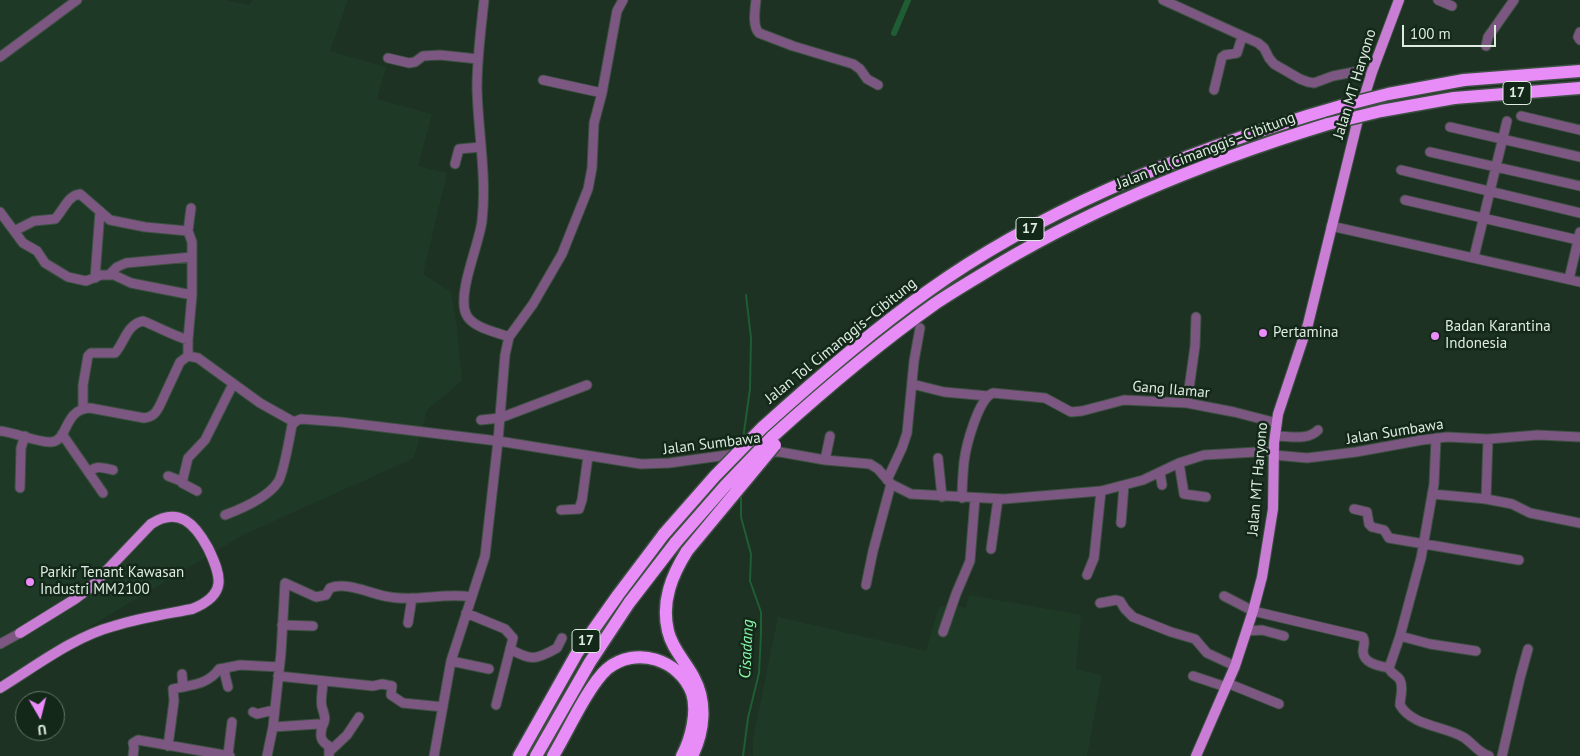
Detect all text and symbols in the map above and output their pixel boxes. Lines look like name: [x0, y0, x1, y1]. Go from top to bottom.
scale bar: [1405, 15, 1499, 47]
text: 100 m: [1410, 24, 1451, 43]
street label: Jalan MT Haryono: [1330, 27, 1380, 141]
road number: 17: [1503, 82, 1531, 105]
street label: Jalan Tol Cimanggis–Cibitung: [1114, 109, 1298, 193]
road number: 17: [1016, 218, 1044, 240]
street label: Jalan Tol Cimanggis–Cibitung: [762, 274, 920, 408]
place label: Badan Karantina Indonesia: [1445, 318, 1551, 353]
place label: Pertamina: [1273, 324, 1338, 342]
marker: Pertamina: [1257, 327, 1269, 339]
marker: Badan Karantina Indonesia: [1429, 330, 1441, 342]
street label: Gang Ilamar: [1131, 378, 1211, 402]
street label: Jalan Sumbawa: [1345, 415, 1445, 449]
street label: Jalan MT Haryono: [1244, 422, 1272, 536]
street label: Jalan Sumbawa: [662, 429, 762, 459]
place label: Parkir Tenant Kawasan Industri MM2100: [40, 564, 184, 599]
marker: Parkir Tenant Kawasan Industri MM2100: [24, 576, 36, 588]
water label: Cisadang: [736, 619, 758, 679]
road number: 17: [572, 630, 600, 652]
north arrow: [15, 691, 65, 741]
text: U: [36, 720, 48, 739]

